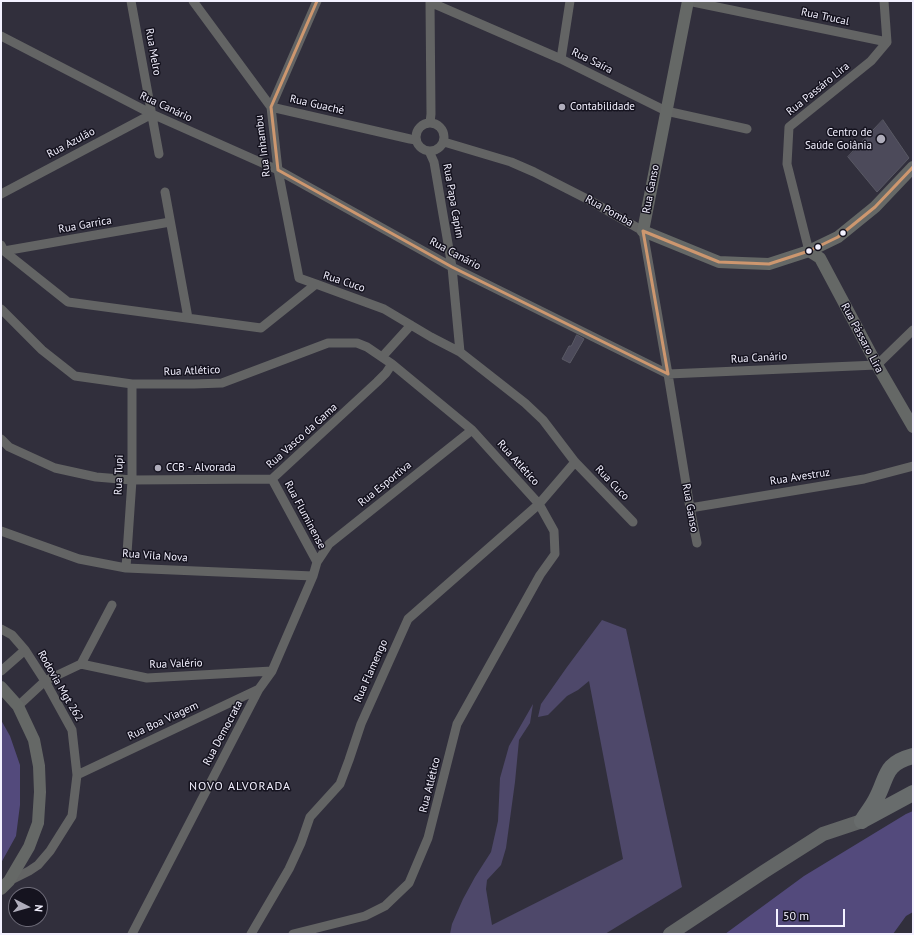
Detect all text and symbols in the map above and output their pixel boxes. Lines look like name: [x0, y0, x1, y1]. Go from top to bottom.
street label: Rua Trucal: [800, 5, 850, 29]
street label: Rua Melro: [142, 27, 164, 77]
street label: Rua Saíra: [569, 45, 615, 77]
street label: Rua Passáro Lira: [784, 60, 852, 118]
street label: Rua Canário: [138, 89, 194, 125]
street label: Rua Guaché: [289, 92, 345, 118]
place label: Contabilidade: [570, 100, 635, 114]
marker: Contabilidade: [557, 102, 567, 112]
street label: Rua Inhambu: [253, 114, 273, 178]
street label: Rua Azulão: [45, 125, 97, 161]
place label: Centro de Saúde Goiânia: [805, 126, 872, 152]
marker: Centro de Saúde Goiânia: [875, 133, 887, 145]
street label: Rua Papa Capim: [440, 163, 466, 239]
street label: Rua Ganso: [640, 163, 662, 215]
street label: Rua Pomba: [583, 192, 635, 230]
street label: Rua Garrica: [57, 214, 113, 236]
unlabelled marker: [838, 228, 848, 238]
street label: Rua Canário: [427, 235, 483, 273]
unlabelled marker: [813, 242, 823, 252]
unlabelled marker: [804, 246, 814, 256]
street label: Rua Cuco: [321, 269, 367, 295]
street label: Rua Pássaro Lira: [838, 301, 886, 375]
street label: Rua Canário: [731, 350, 787, 366]
street label: Rua Atlético: [163, 363, 221, 379]
street label: Rua Vasco da Gama: [264, 401, 340, 471]
street label: Rua Atlético: [494, 437, 542, 489]
street label: Rua Tupi: [112, 455, 126, 495]
street label: Rua Esportiva: [356, 459, 414, 509]
place label: CCB - Alvorada: [166, 461, 236, 475]
marker: CCB - Alvorada: [153, 463, 163, 473]
street label: Rua Cuco: [592, 463, 632, 503]
street label: Rua Avestruz: [769, 466, 831, 488]
street label: Rua Fluminense: [281, 479, 329, 551]
street label: Rua Ganso: [679, 482, 701, 534]
street label: Rua Vila Nova: [122, 547, 188, 565]
street label: Rua Flamengo: [351, 638, 391, 704]
street label: Rodovia Mgt 262: [34, 648, 86, 724]
street label: Rua Valério: [149, 656, 203, 672]
street label: Rua Democrata: [200, 698, 246, 768]
street label: Rua Boa Viagem: [126, 699, 200, 743]
street label: Rua Atlético: [417, 756, 443, 814]
district label: NOVO ALVORADA: [189, 780, 291, 794]
north arrow: [8, 887, 48, 927]
scale bar: [778, 901, 847, 927]
text: N: [32, 904, 46, 912]
text: 50 m: [783, 908, 809, 923]

